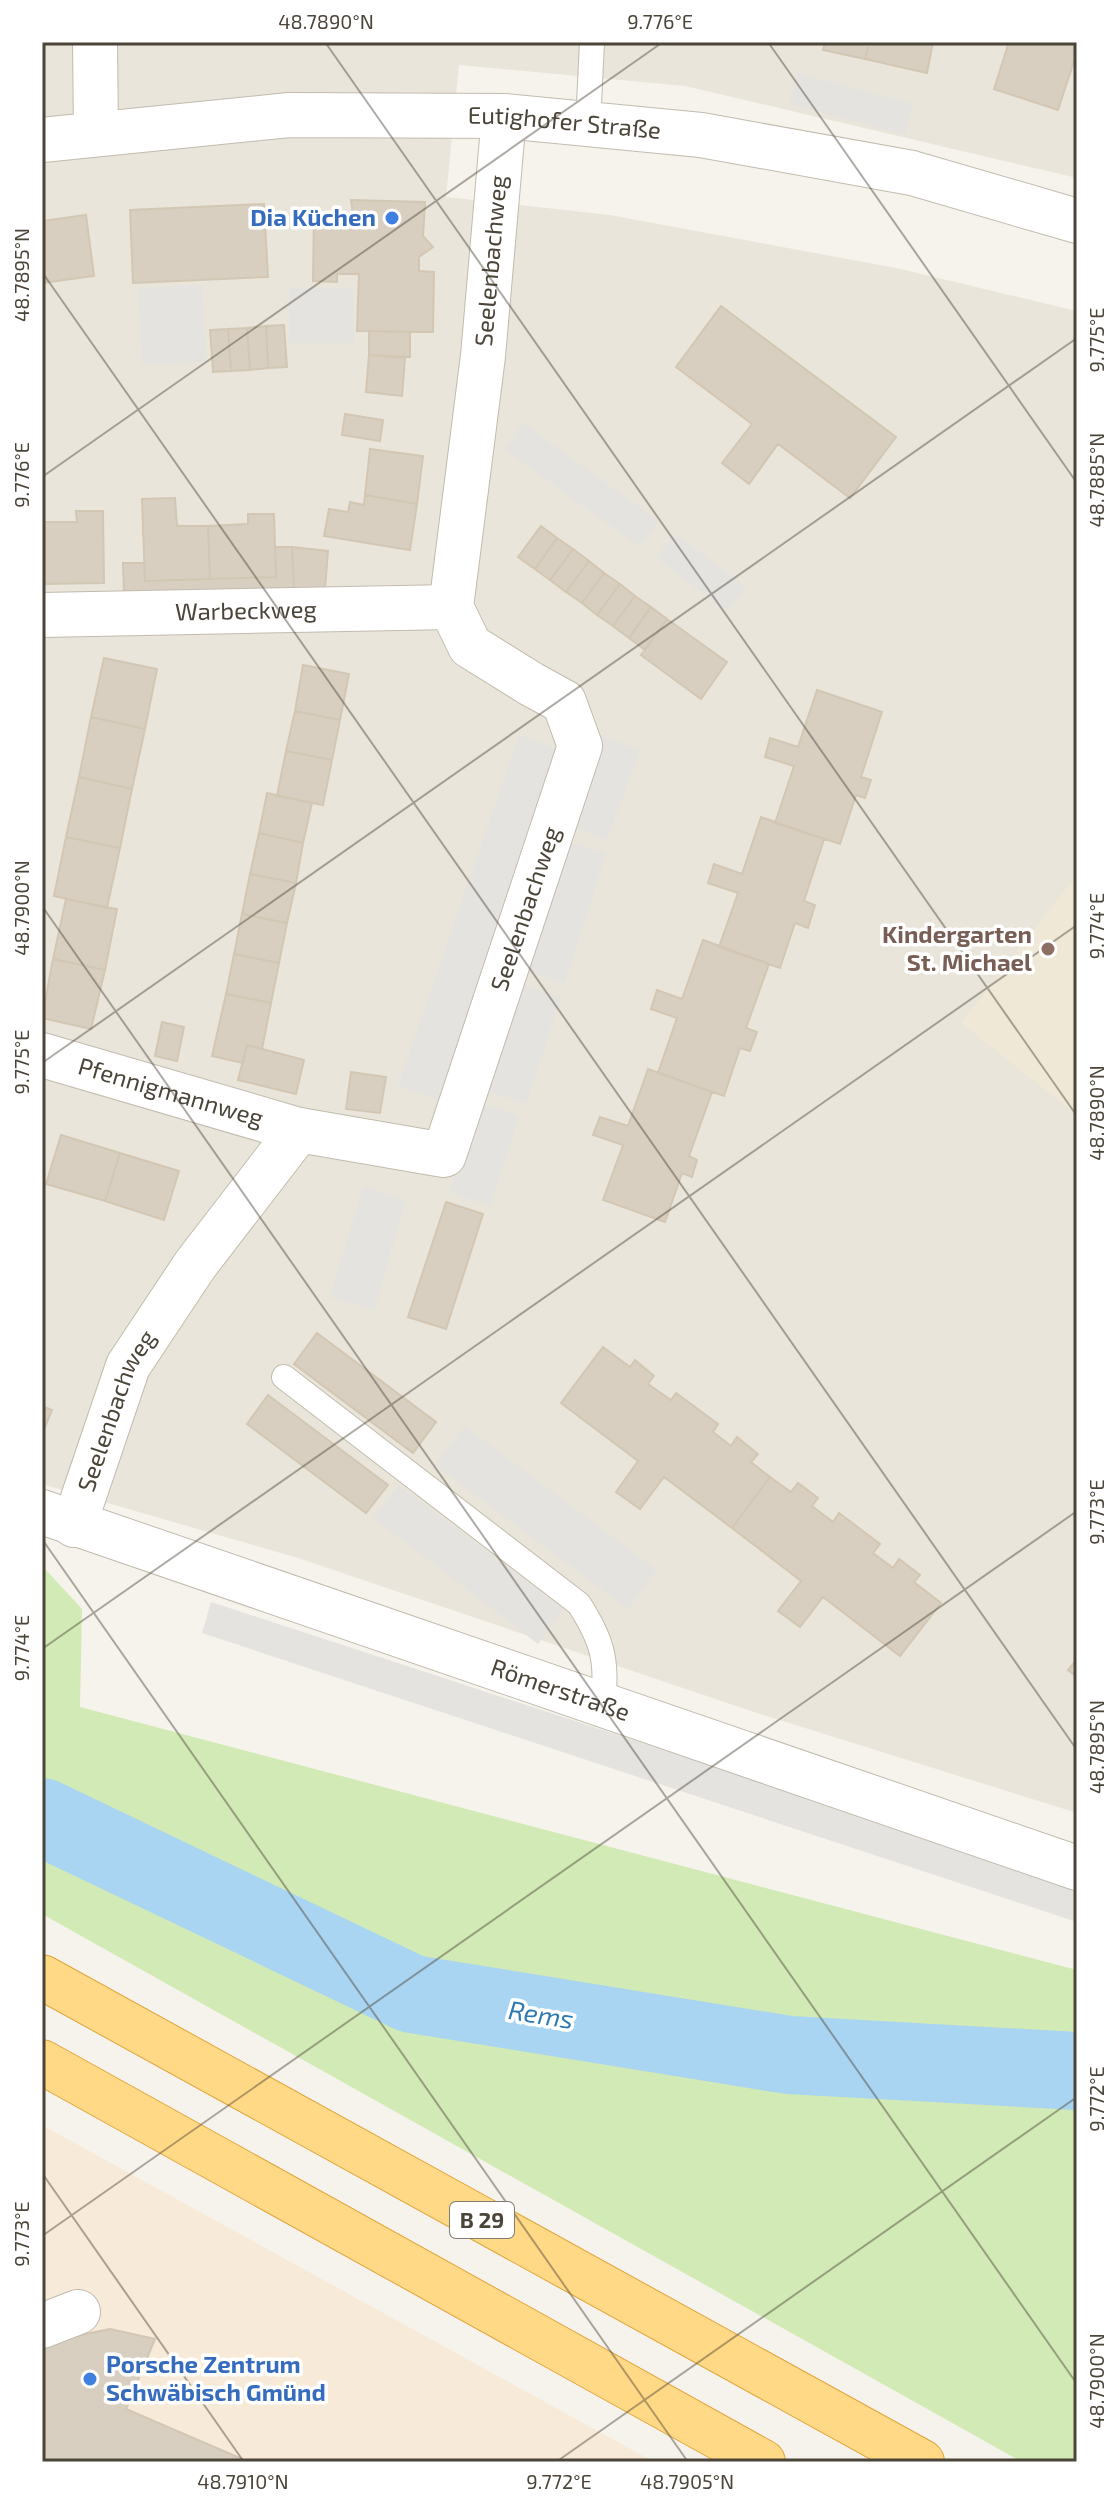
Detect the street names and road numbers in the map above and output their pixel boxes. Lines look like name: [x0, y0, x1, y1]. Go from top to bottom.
street label: Eutighofer Straße: [468, 100, 663, 144]
street label: Seelenbachweg: [468, 174, 512, 347]
street label: Warbeckweg: [175, 594, 317, 625]
street label: Seelenbachweg: [484, 822, 565, 995]
street label: Pfennigmannweg: [75, 1050, 267, 1132]
street label: Seelenbachweg: [70, 1324, 161, 1495]
street label: Römerstraße: [487, 1652, 634, 1726]
road number: B 29: [450, 2202, 514, 2238]

